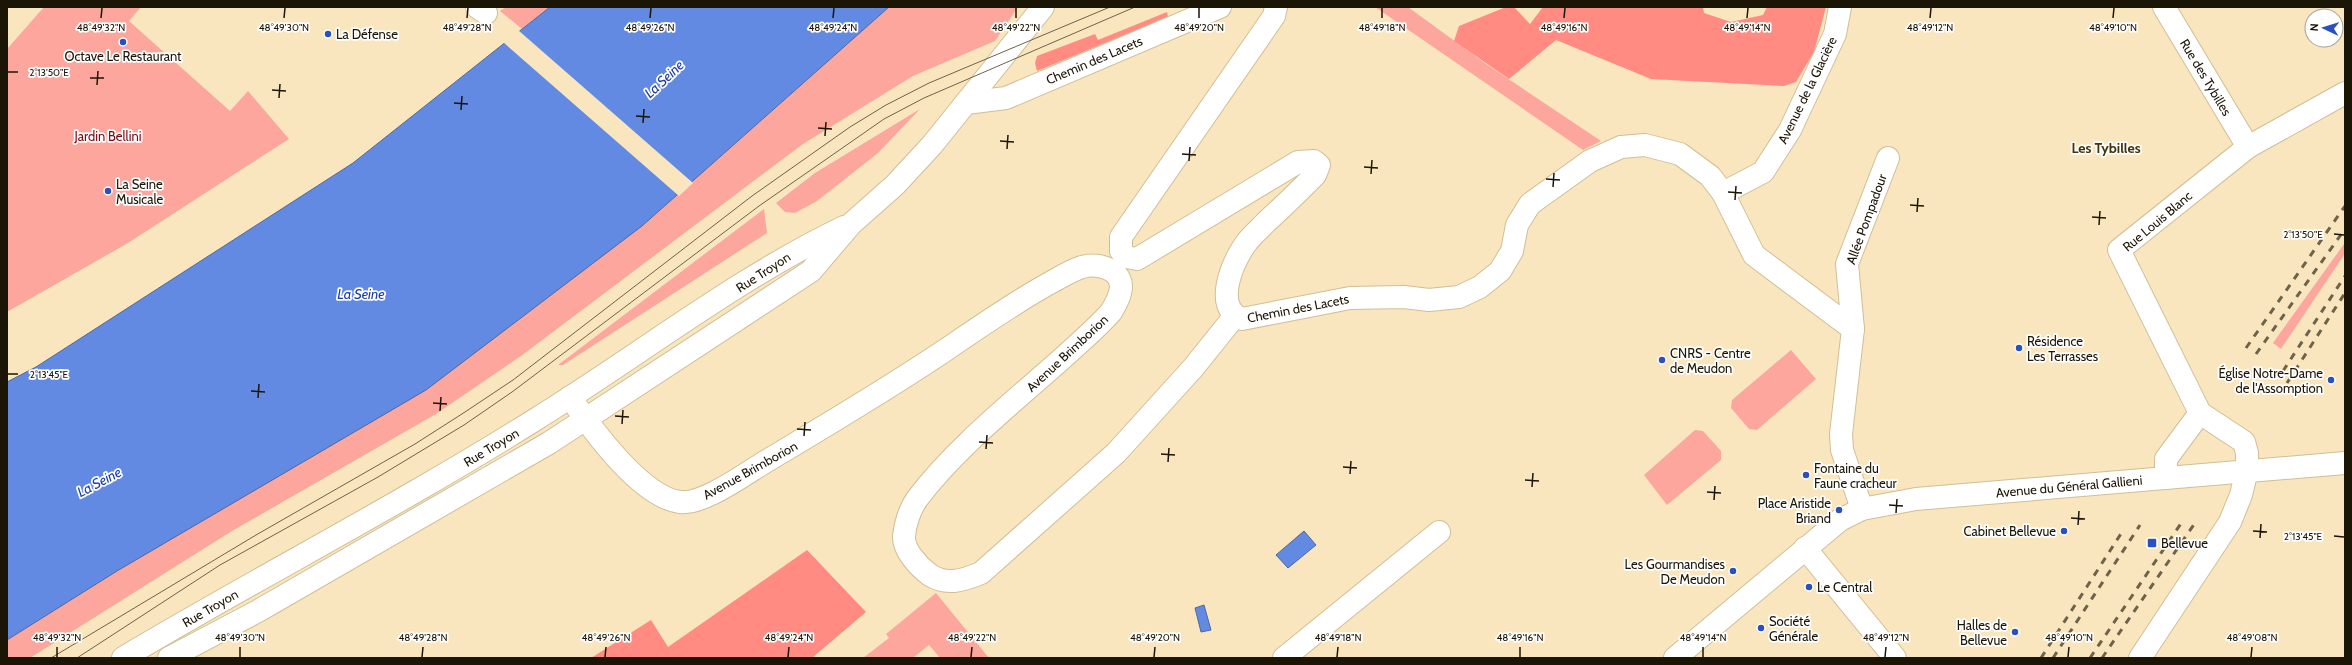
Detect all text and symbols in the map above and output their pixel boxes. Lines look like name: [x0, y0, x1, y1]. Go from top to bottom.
north arrow: [2304, 8, 2344, 48]
text: 48°49'32"N: [77, 21, 125, 34]
text: 48°49'30"N: [259, 21, 309, 34]
text: 48°49'28"N: [442, 21, 492, 34]
text: 48°49'26"N: [626, 21, 674, 34]
text: 48°49'24"N: [809, 21, 857, 34]
text: 48°49'22"N: [992, 21, 1040, 34]
text: 48°49'20"N: [1174, 21, 1224, 34]
text: 48°49'18"N: [1358, 21, 1406, 34]
text: 48°49'16"N: [1541, 21, 1587, 34]
text: 48°49'14"N: [1724, 21, 1770, 34]
text: 48°49'12"N: [1907, 21, 1953, 34]
text: 48°49'10"N: [2089, 21, 2137, 34]
text: N: [2307, 23, 2321, 32]
place label: La Défense: [336, 26, 398, 42]
marker: La Défense: [323, 29, 333, 39]
street label: Chemin des Lacets: [1043, 32, 1145, 88]
street label: Avenue de la Glacière: [1774, 34, 1840, 146]
street label: Rue des Tybilles: [2177, 36, 2236, 119]
marker: Octave Le Restaurant: [118, 37, 128, 47]
place label: Octave Le Restaurant: [65, 48, 182, 64]
water label: La Seine: [640, 56, 688, 102]
text: 2°13'50"E: [29, 66, 69, 79]
park label: Jardin Bellini: [74, 128, 141, 144]
district label: Les Tybilles: [2071, 139, 2141, 157]
street label: Allée Pompadour: [1842, 171, 1890, 266]
place label: La Seine Musicale: [116, 176, 163, 207]
marker: La Seine Musicale: [103, 186, 113, 196]
street label: Rue Louis Blanc: [2119, 187, 2195, 255]
text: 2°13'50"E: [2283, 228, 2323, 241]
street label: Rue Troyon: [733, 248, 793, 296]
water label: La Seine: [337, 285, 385, 303]
street label: Chemin des Lacets: [1246, 290, 1351, 326]
street label: Avenue Brimborion: [1023, 311, 1111, 395]
place label: Résidence Les Terrasses: [2027, 333, 2099, 364]
marker: Résidence Les Terrasses: [2014, 343, 2024, 353]
place label: CNRS - Centre de Meudon: [1670, 345, 1751, 376]
marker: CNRS - Centre de Meudon: [1657, 355, 1667, 365]
place label: Église Notre-Dame de l'Assomption: [2219, 364, 2323, 396]
text: 2°13'45"E: [30, 368, 69, 381]
marker: Église Notre-Dame de l'Assomption: [2326, 375, 2336, 385]
street label: Rue Troyon: [460, 424, 522, 470]
street label: Avenue Brimborion: [700, 437, 800, 503]
place label: Fontaine du Faune cracheur: [1814, 460, 1898, 491]
water label: La Seine: [74, 463, 125, 501]
marker: Fontaine du Faune cracheur: [1801, 470, 1811, 480]
street label: Avenue du Général Gallieni: [1995, 472, 2143, 500]
place label: Place Aristide Briand: [1758, 495, 1831, 526]
marker: Place Aristide Briand: [1834, 505, 1844, 515]
place label: Cabinet Bellevue: [1964, 523, 2056, 539]
marker: Cabinet Bellevue: [2059, 526, 2069, 536]
text: 2°13'45"E: [2284, 530, 2323, 543]
place label: Bellevue: [2161, 535, 2208, 551]
marker: Bellevue: [2146, 537, 2158, 549]
place label: Les Gourmandises De Meudon: [1625, 556, 1726, 587]
marker: Les Gourmandises De Meudon: [1728, 566, 1738, 576]
place label: Le Central: [1817, 579, 1872, 595]
marker: Le Central: [1804, 582, 1814, 592]
street label: Rue Troyon: [179, 586, 241, 630]
place label: Société Générale: [1769, 613, 1819, 644]
place label: Halles de Bellevue: [1957, 617, 2007, 648]
marker: Société Générale: [1756, 623, 1766, 633]
marker: Halles de Bellevue: [2010, 627, 2020, 637]
text: 48°49'32"N: [33, 631, 81, 644]
text: 48°49'30"N: [215, 631, 265, 644]
text: 48°49'28"N: [398, 631, 448, 644]
text: 48°49'26"N: [582, 631, 630, 644]
text: 48°49'24"N: [765, 631, 813, 644]
text: 48°49'22"N: [948, 631, 996, 644]
text: 48°49'20"N: [1130, 631, 1180, 644]
text: 48°49'18"N: [1314, 631, 1362, 644]
text: 48°49'16"N: [1497, 631, 1543, 644]
text: 48°49'14"N: [1680, 631, 1726, 644]
text: 48°49'12"N: [1863, 631, 1909, 644]
text: 48°49'10"N: [2045, 631, 2093, 644]
text: 48°49'08"N: [2227, 631, 2277, 644]

